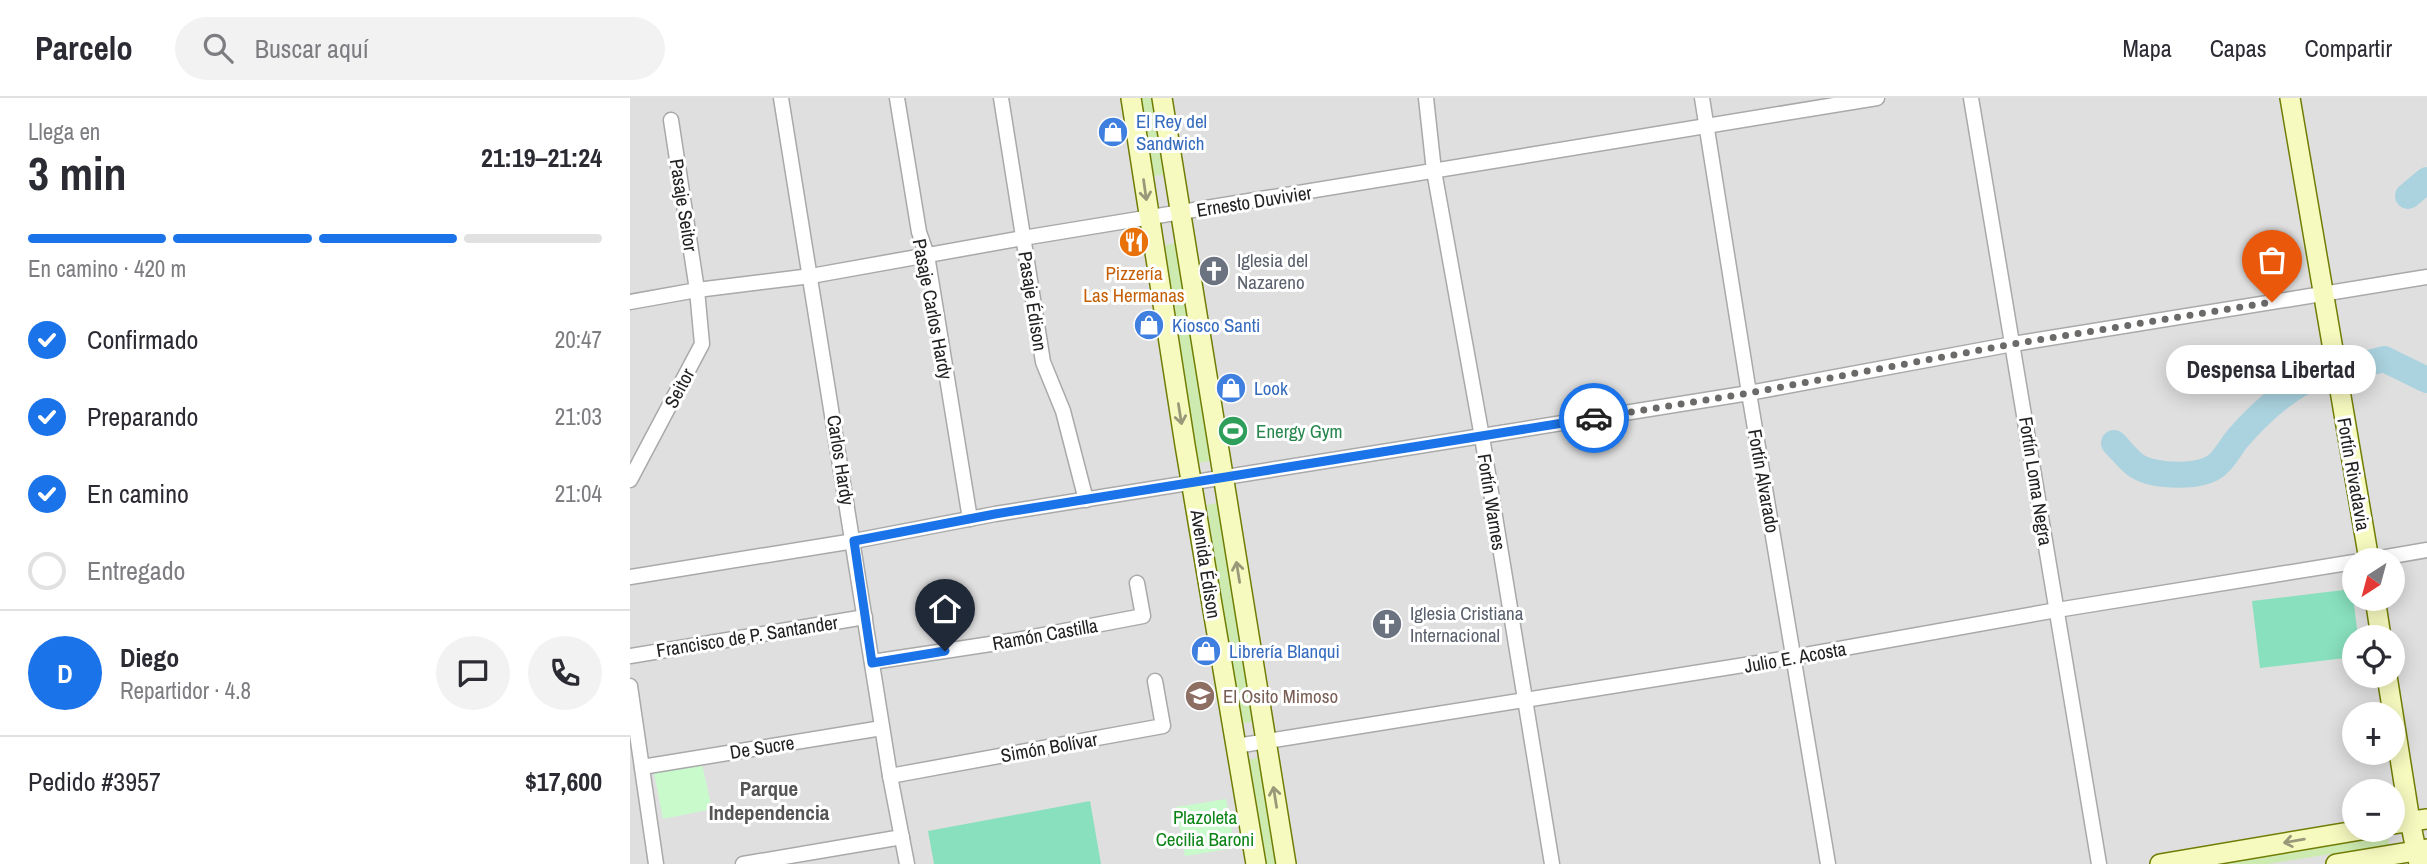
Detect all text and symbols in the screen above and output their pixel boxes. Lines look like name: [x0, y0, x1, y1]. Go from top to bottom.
search box: [175, 17, 665, 80]
text: Parcelo: [35, 26, 133, 70]
icon: search: [199, 29, 237, 67]
text: Buscar aquí: [255, 31, 369, 66]
text: Mapa: [2122, 32, 2172, 64]
text: Capas: [2210, 32, 2267, 64]
text: Compartir: [2305, 32, 2392, 64]
place label: El Rey del Sandwich: [1136, 108, 1207, 156]
shop icon: El Rey del Sandwich: [1096, 115, 1130, 149]
text: Llega en: [28, 116, 100, 147]
text: 21:19–21:24: [481, 140, 602, 175]
text: 3 min: [28, 142, 127, 204]
street label: Pasaje Seitor: [664, 157, 704, 254]
one-way arrow: [1138, 178, 1151, 201]
street label: Ernesto Duvivier: [1195, 179, 1314, 223]
restaurant icon: Pizzería Las Hermanas: [1117, 225, 1151, 259]
pin: [2242, 230, 2302, 302]
street label: Pasaje Carlos Hardy: [907, 236, 959, 382]
icon: bag: [2253, 241, 2291, 279]
place label: Iglesia del Nazareno: [1237, 247, 1308, 295]
street label: Pasaje Édison: [1012, 249, 1054, 353]
text: En camino · 420 m: [28, 253, 186, 284]
church icon: Iglesia del Nazareno: [1197, 254, 1231, 288]
place label: Pizzería Las Hermanas: [1083, 260, 1185, 308]
shop icon: Kiosco Santi: [1132, 308, 1166, 342]
place label: Kiosco Santi: [1172, 312, 1260, 338]
icon: check: [28, 321, 66, 359]
text: Confirmado: [87, 322, 198, 357]
text: 20:47: [555, 324, 602, 355]
callout: Despensa Libertad: [2167, 344, 2377, 393]
text: Despensa Libertad: [2187, 354, 2355, 385]
street label: Seitor: [658, 363, 701, 412]
shop icon: Look: [1214, 371, 1248, 405]
place label: Look: [1254, 375, 1288, 401]
courier: [1559, 383, 1629, 453]
icon: check: [28, 398, 66, 436]
text: Preparando: [87, 399, 198, 434]
icon: car: [1575, 399, 1613, 437]
text: 21:03: [555, 401, 602, 432]
one-way arrow: [1174, 403, 1187, 425]
street label: Carlos Hardy: [821, 413, 861, 507]
sports icon: Energy Gym: [1216, 414, 1250, 448]
street label: Fortín Loma Negra: [2013, 415, 2059, 548]
street label: Fortín Rivadavia: [2331, 415, 2377, 533]
place label: Energy Gym: [1256, 418, 1343, 444]
street label: Fortín Alvarado: [1742, 427, 1786, 535]
street label: Fortín Warnes: [1472, 452, 1512, 552]
icon: check: [28, 475, 66, 513]
text: En camino: [87, 476, 189, 511]
text: 21:04: [555, 478, 602, 509]
street label: Avenida Édison: [1184, 507, 1227, 620]
north arrow: [2342, 548, 2404, 611]
map controls: [2342, 548, 2405, 842]
text: Entregado: [87, 553, 185, 588]
one-way arrow: [1231, 561, 1244, 584]
pin: [915, 579, 975, 651]
icon: home: [926, 590, 964, 628]
place label: Iglesia Cristiana Internacional: [1410, 600, 1524, 648]
church icon: Iglesia Cristiana Internacional: [1370, 607, 1404, 641]
street label: Francisco de P. Santander: [654, 609, 840, 663]
street label: Ramón Castilla: [990, 612, 1100, 656]
button: locate: [2342, 625, 2405, 688]
shop icon: Librería Blanqui: [1189, 634, 1223, 668]
street label: Julio E. Acosta: [1742, 635, 1848, 679]
button: chat: [436, 636, 510, 710]
button: phone: [528, 636, 602, 710]
place label: Librería Blanqui: [1229, 638, 1340, 664]
text: Diego: [120, 640, 179, 675]
text: D: [57, 656, 73, 691]
text: Repartidor · 4.8: [120, 675, 251, 706]
school or university icon: El Osito Mimoso: [1183, 679, 1217, 713]
place label: El Osito Mimoso: [1223, 683, 1338, 709]
button: +: [2342, 702, 2405, 765]
street label: Simón Bolívar: [999, 726, 1100, 768]
street label: De Sucre: [728, 729, 796, 765]
text: Pedido #3957: [28, 764, 161, 799]
text: $17,600: [525, 764, 602, 799]
district label: Parque Independencia: [709, 774, 830, 827]
button: −: [2342, 779, 2405, 842]
one-way arrow: [1268, 786, 1281, 808]
park label: Plazoleta Cecilia Baroni: [1156, 804, 1254, 852]
one-way arrow: [2283, 835, 2306, 848]

